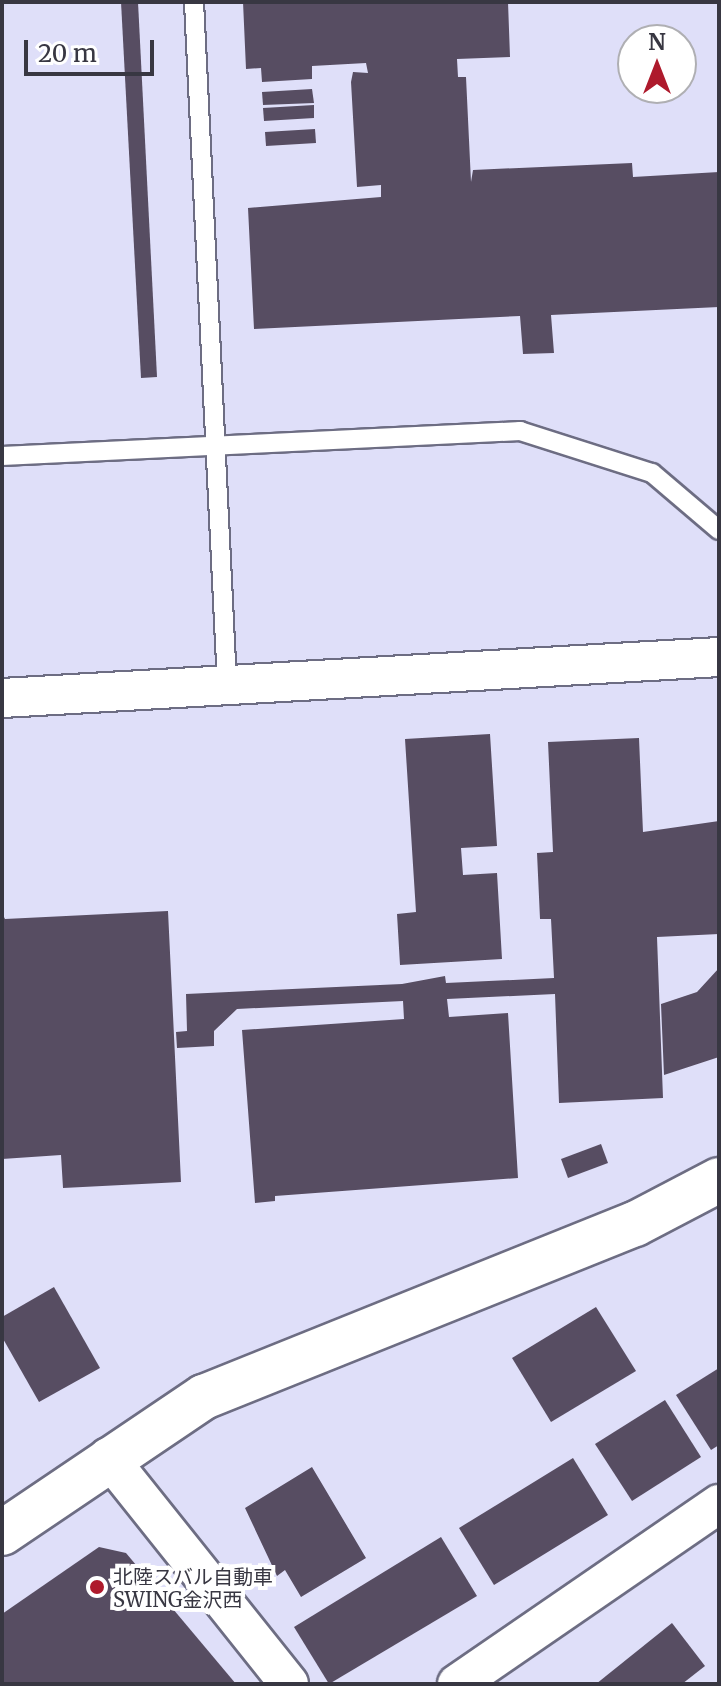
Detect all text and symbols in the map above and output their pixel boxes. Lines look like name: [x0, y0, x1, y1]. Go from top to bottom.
scale bar: [28, 24, 158, 74]
north arrow: [617, 24, 697, 104]
text: N: [648, 28, 666, 56]
text: 20 m: [38, 38, 97, 69]
place label: 北陸スバル自動車 SWING金沢西: [113, 1564, 273, 1611]
marker: 北陸スバル自動車 SWING金沢西: [88, 1578, 106, 1596]

